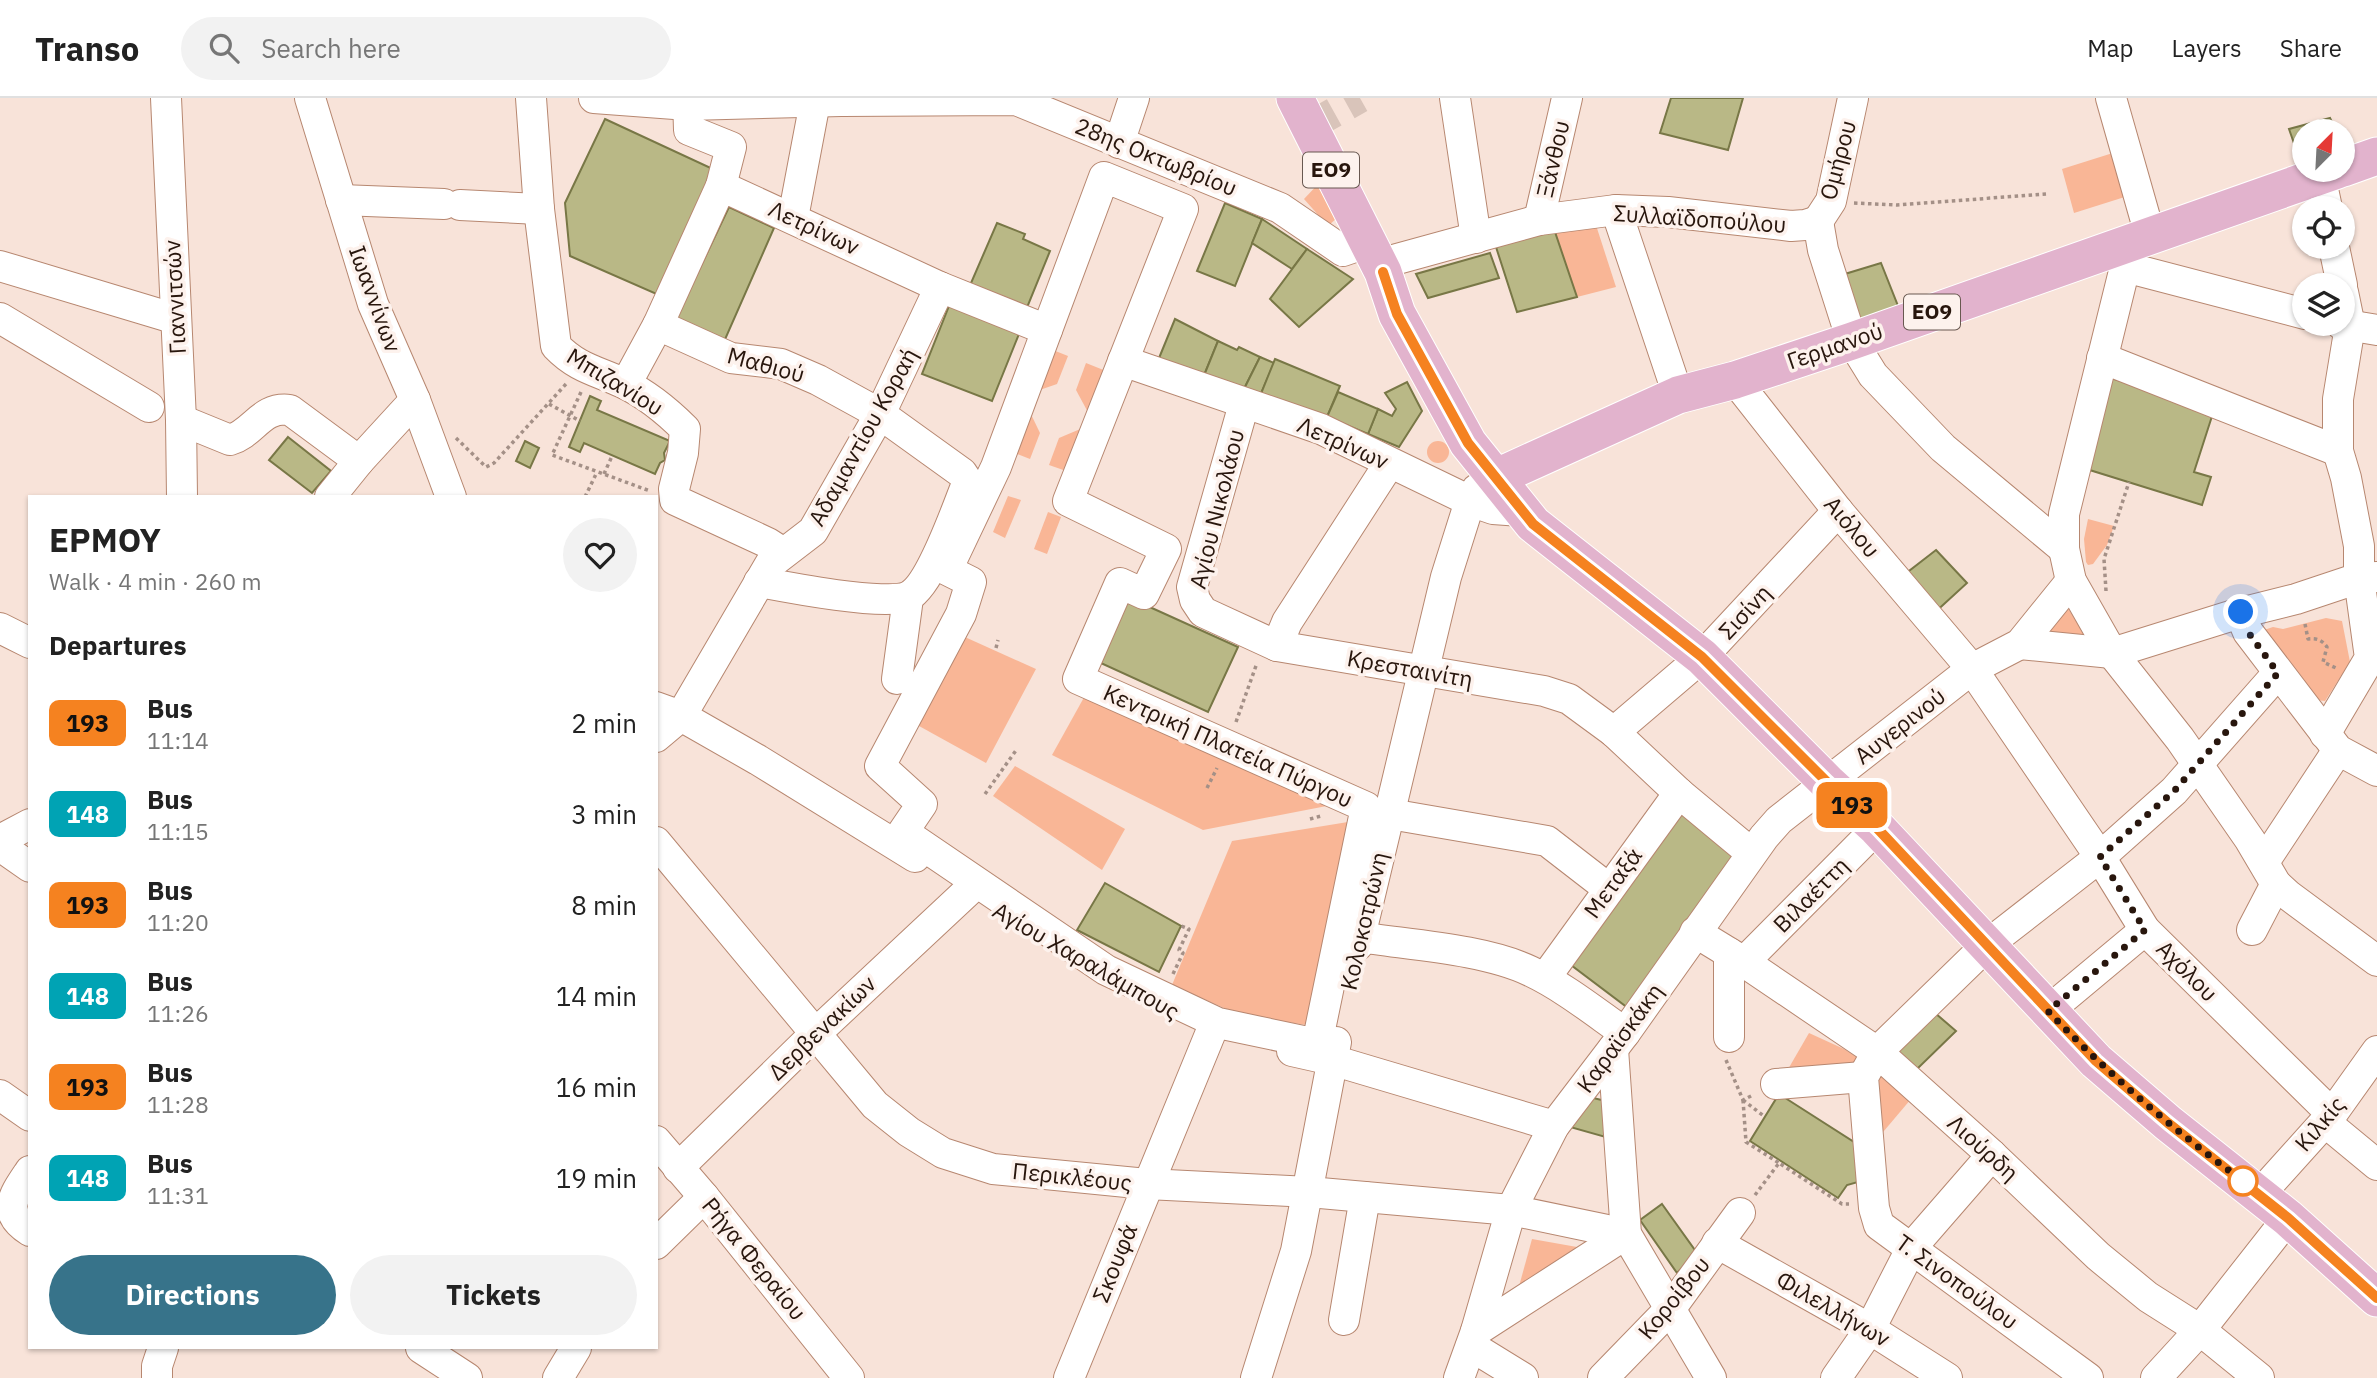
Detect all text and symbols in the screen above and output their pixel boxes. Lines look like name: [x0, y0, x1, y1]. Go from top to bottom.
search box: [181, 17, 671, 80]
text: Transo: [35, 27, 139, 70]
icon: search: [205, 29, 243, 67]
text: Search here: [261, 31, 401, 65]
text: Map: [2087, 32, 2134, 64]
text: Layers: [2172, 32, 2242, 64]
text: Share: [2280, 32, 2342, 64]
street label: 28ης Οκτωβρίου: [1071, 110, 1242, 202]
street label: Ξάνθου: [1529, 117, 1575, 200]
street label: Ομήρου: [1812, 117, 1862, 203]
north arrow: [2292, 119, 2356, 182]
map controls: [2292, 119, 2355, 336]
road number: ΕΟ9: [1303, 153, 1359, 188]
street label: Λετρίνων: [764, 193, 865, 261]
button: locate: [2292, 196, 2355, 259]
street label: Συλλαϊδοπούλου: [1613, 197, 1788, 239]
street label: Γιαννιτσών: [156, 239, 192, 355]
street label: Ιωαννίνων: [343, 241, 409, 356]
button: layers: [2292, 273, 2355, 336]
road number: ΕΟ9: [1904, 294, 1960, 330]
street label: Γερμανού: [1783, 315, 1887, 375]
street label: Μαθιού: [724, 339, 808, 389]
street label: Μπιζανίου: [562, 341, 669, 422]
street label: Αδαμαντίου Κοραή: [801, 342, 924, 531]
street label: Λετρίνων: [1293, 409, 1394, 476]
street label: Αγίου Νικολάου: [1182, 426, 1250, 592]
street label: Αιόλου: [1818, 489, 1887, 563]
text: ΕΡΜΟΥ: [49, 518, 161, 561]
button: heart: [563, 518, 637, 592]
text: Walk · 4 min · 260 m: [49, 566, 262, 596]
street label: Σισίνη: [1711, 578, 1777, 645]
your location: [2223, 594, 2258, 629]
text: Departures: [49, 628, 187, 662]
street label: Κρεσταινίτη: [1345, 642, 1475, 694]
street label: Κεντρική Πλατεία Πύργου: [1099, 676, 1358, 814]
street label: Αυγερινού: [1848, 680, 1951, 770]
text: Bus: [147, 691, 193, 725]
text: 2 min: [571, 706, 637, 740]
text: 193: [66, 707, 109, 739]
text: 11:14: [147, 725, 209, 755]
text: Bus: [147, 782, 193, 816]
line badge: 193: [1812, 782, 1892, 828]
text: 193: [1830, 789, 1874, 821]
text: 3 min: [571, 797, 637, 831]
text: 148: [66, 798, 109, 830]
text: 11:15: [147, 816, 209, 846]
street label: Μεταξά: [1576, 841, 1648, 924]
street label: Κολοκοτρώνη: [1333, 849, 1393, 993]
street label: Βιλαέττη: [1766, 850, 1855, 939]
text: Bus: [147, 873, 193, 907]
text: 8 min: [571, 888, 637, 922]
text: 193: [66, 889, 109, 921]
street label: Αγίου Χαραλάμπους: [988, 894, 1185, 1026]
text: 11:20: [147, 907, 209, 937]
street label: Αχόλου: [2151, 933, 2225, 1007]
text: Bus: [147, 964, 193, 998]
street label: Δερβενακίων: [761, 968, 882, 1086]
street label: Καραϊσκάκη: [1569, 977, 1669, 1098]
text: 14 min: [556, 979, 637, 1013]
text: 148: [66, 980, 109, 1012]
text: 11:26: [147, 998, 209, 1028]
text: Bus: [147, 1055, 193, 1089]
text: 16 min: [556, 1070, 637, 1104]
text: 193: [66, 1071, 109, 1103]
text: 11:28: [147, 1089, 209, 1119]
street label: Κιλκίς: [2287, 1090, 2351, 1157]
street label: Λιούρδη: [1942, 1107, 2026, 1187]
text: Bus: [147, 1146, 193, 1180]
street label: Περικλέους: [1011, 1155, 1133, 1197]
text: 19 min: [556, 1161, 637, 1195]
text: 148: [66, 1162, 109, 1194]
unlabelled marker: [2228, 1166, 2258, 1196]
text: 11:31: [147, 1180, 209, 1210]
street label: Ρήγα Φεραίου: [696, 1191, 814, 1326]
street label: Σκουφά: [1085, 1219, 1143, 1306]
street label: Τ. Σινοπούλου: [1891, 1227, 2025, 1336]
street label: Κοροίβου: [1631, 1250, 1716, 1345]
button: Directions: [49, 1255, 336, 1335]
button: Tickets: [350, 1255, 637, 1335]
street label: Φιλελλήνων: [1771, 1263, 1896, 1353]

